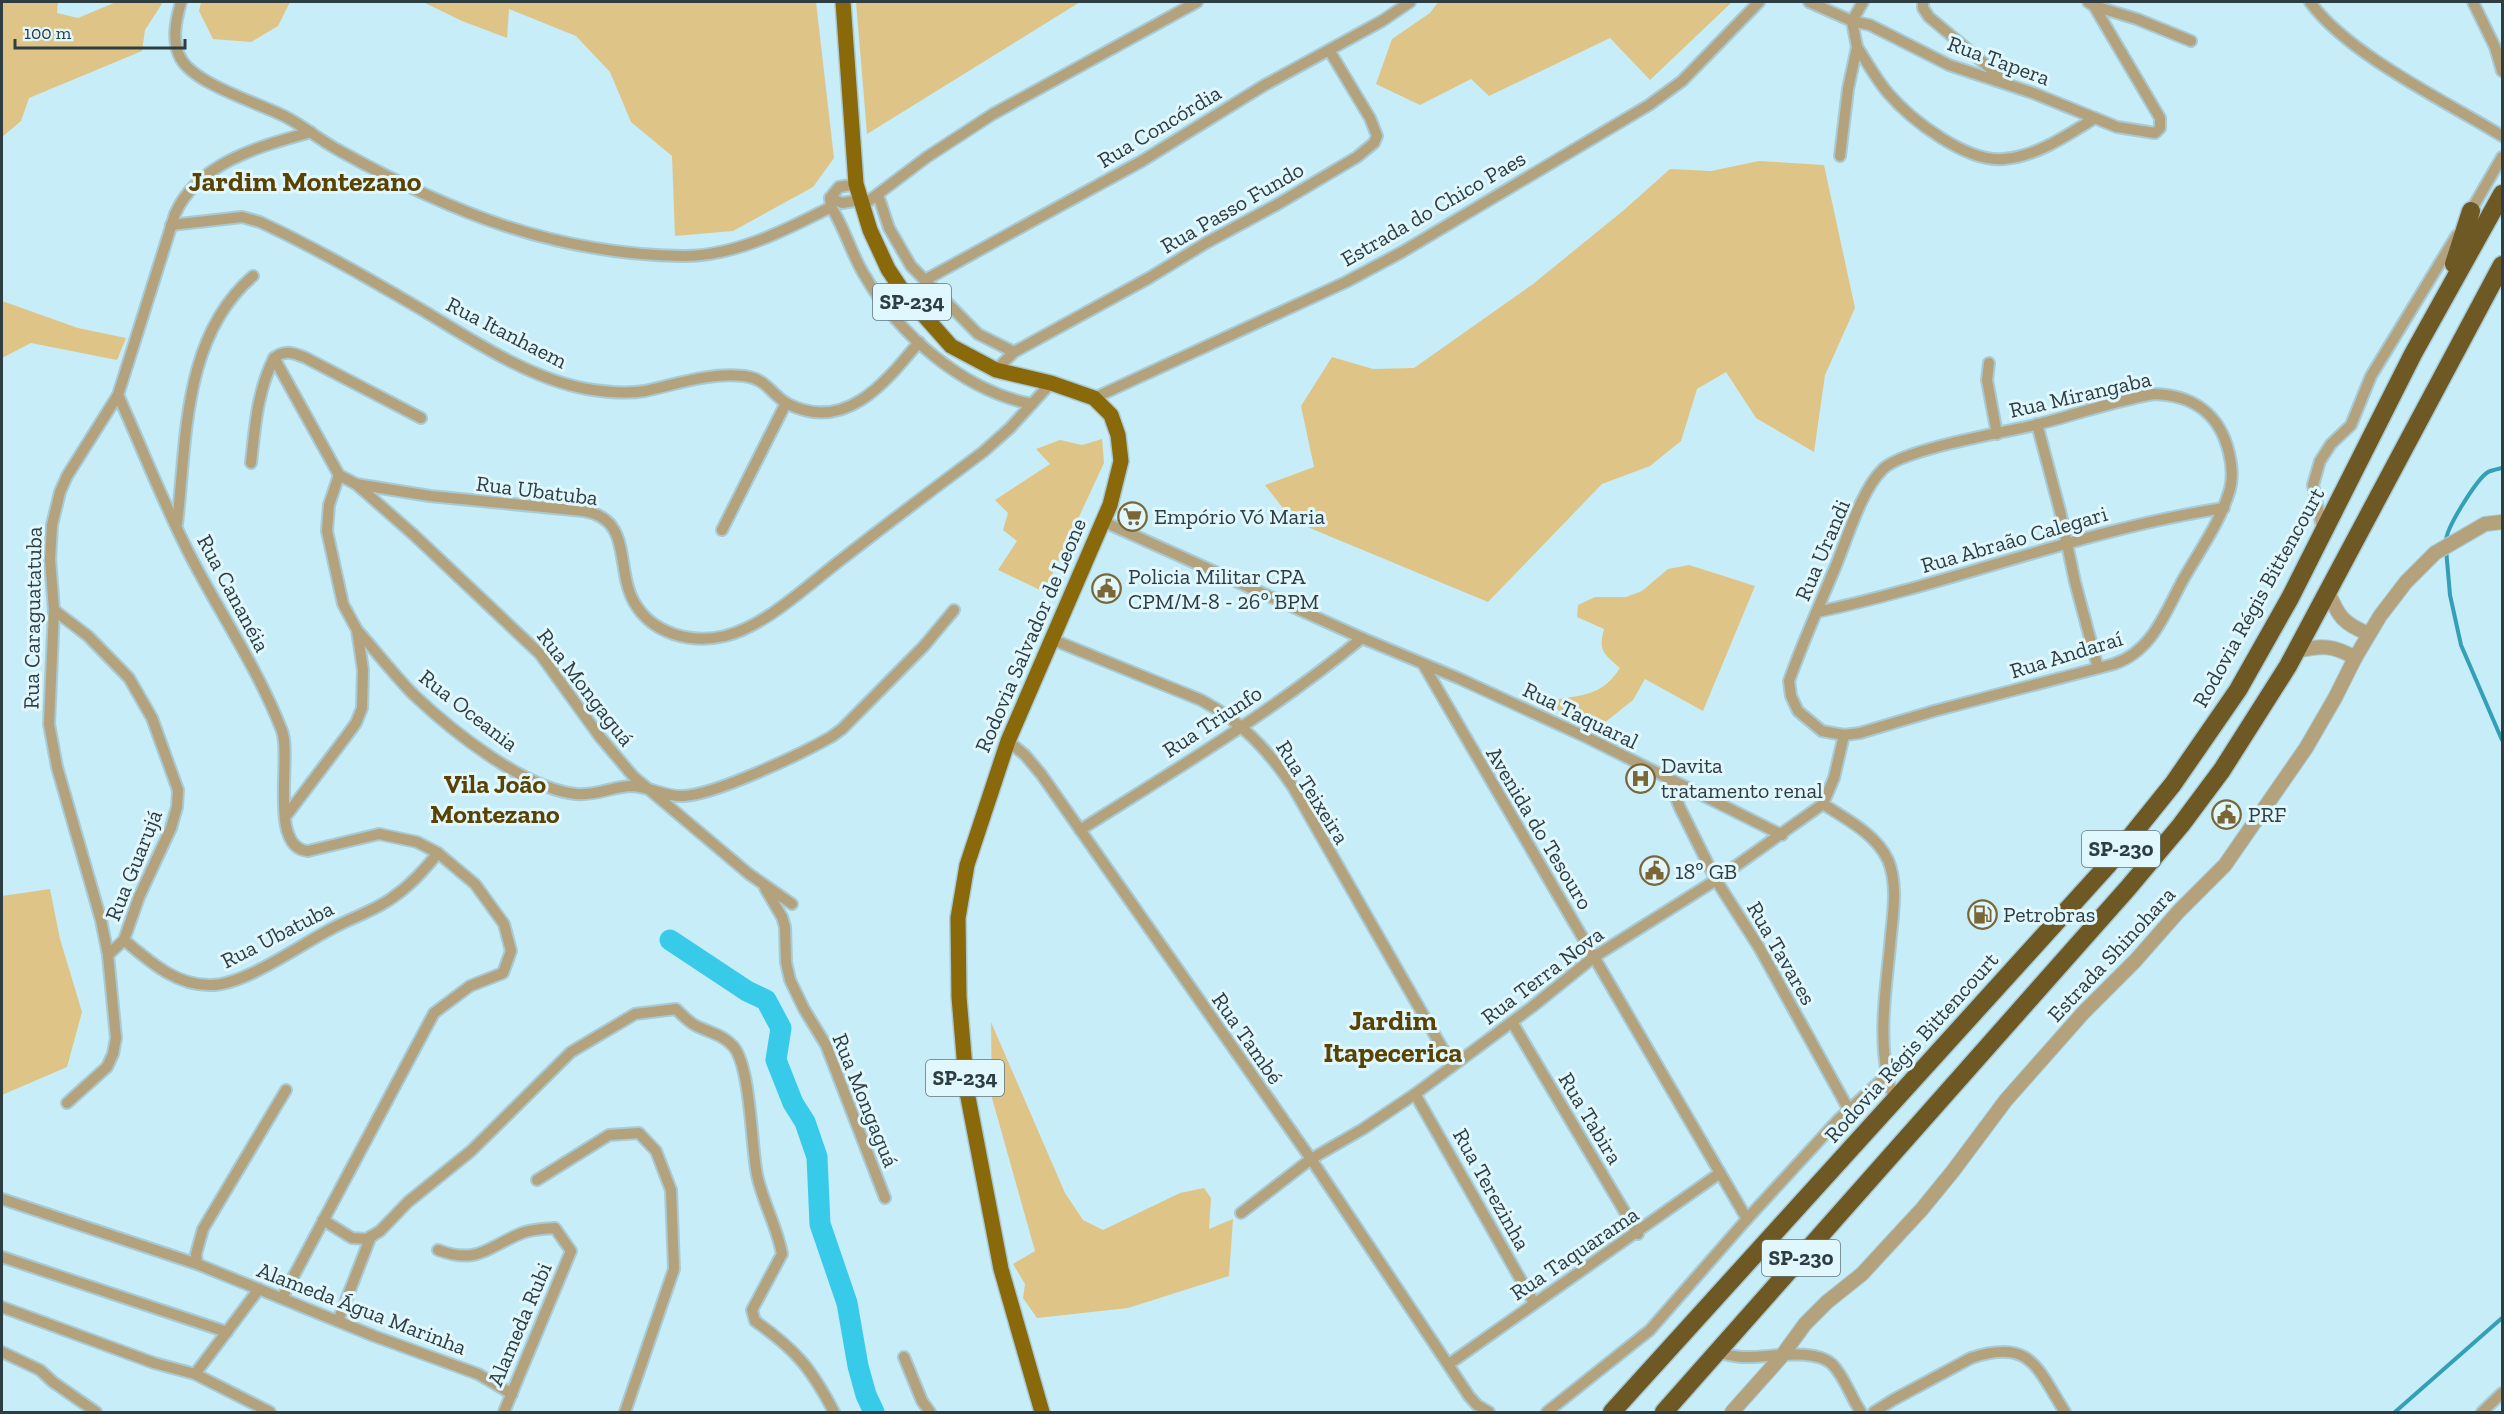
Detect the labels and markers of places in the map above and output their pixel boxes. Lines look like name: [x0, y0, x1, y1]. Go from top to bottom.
supermarket icon: Empório Vó Maria: [1117, 500, 1149, 532]
place label: Empório Vó Maria: [1154, 503, 1326, 530]
place label: Policia Militar CPA CPM/M-8 - 26º BPM: [1128, 563, 1319, 615]
public building icon: Policia Militar CPA CPM/M-8 - 26º BPM: [1091, 573, 1123, 605]
place label: Davita tratamento renal: [1661, 752, 1823, 804]
hospital icon: Davita tratamento renal: [1624, 762, 1656, 794]
public building icon: PRF: [2211, 798, 2243, 830]
place label: PRF: [2248, 801, 2286, 828]
public building icon: 18º GB: [1638, 855, 1670, 887]
place label: 18º GB: [1675, 858, 1737, 885]
fuel station icon: Petrobras: [1966, 898, 1998, 930]
place label: Petrobras: [2003, 901, 2095, 928]

